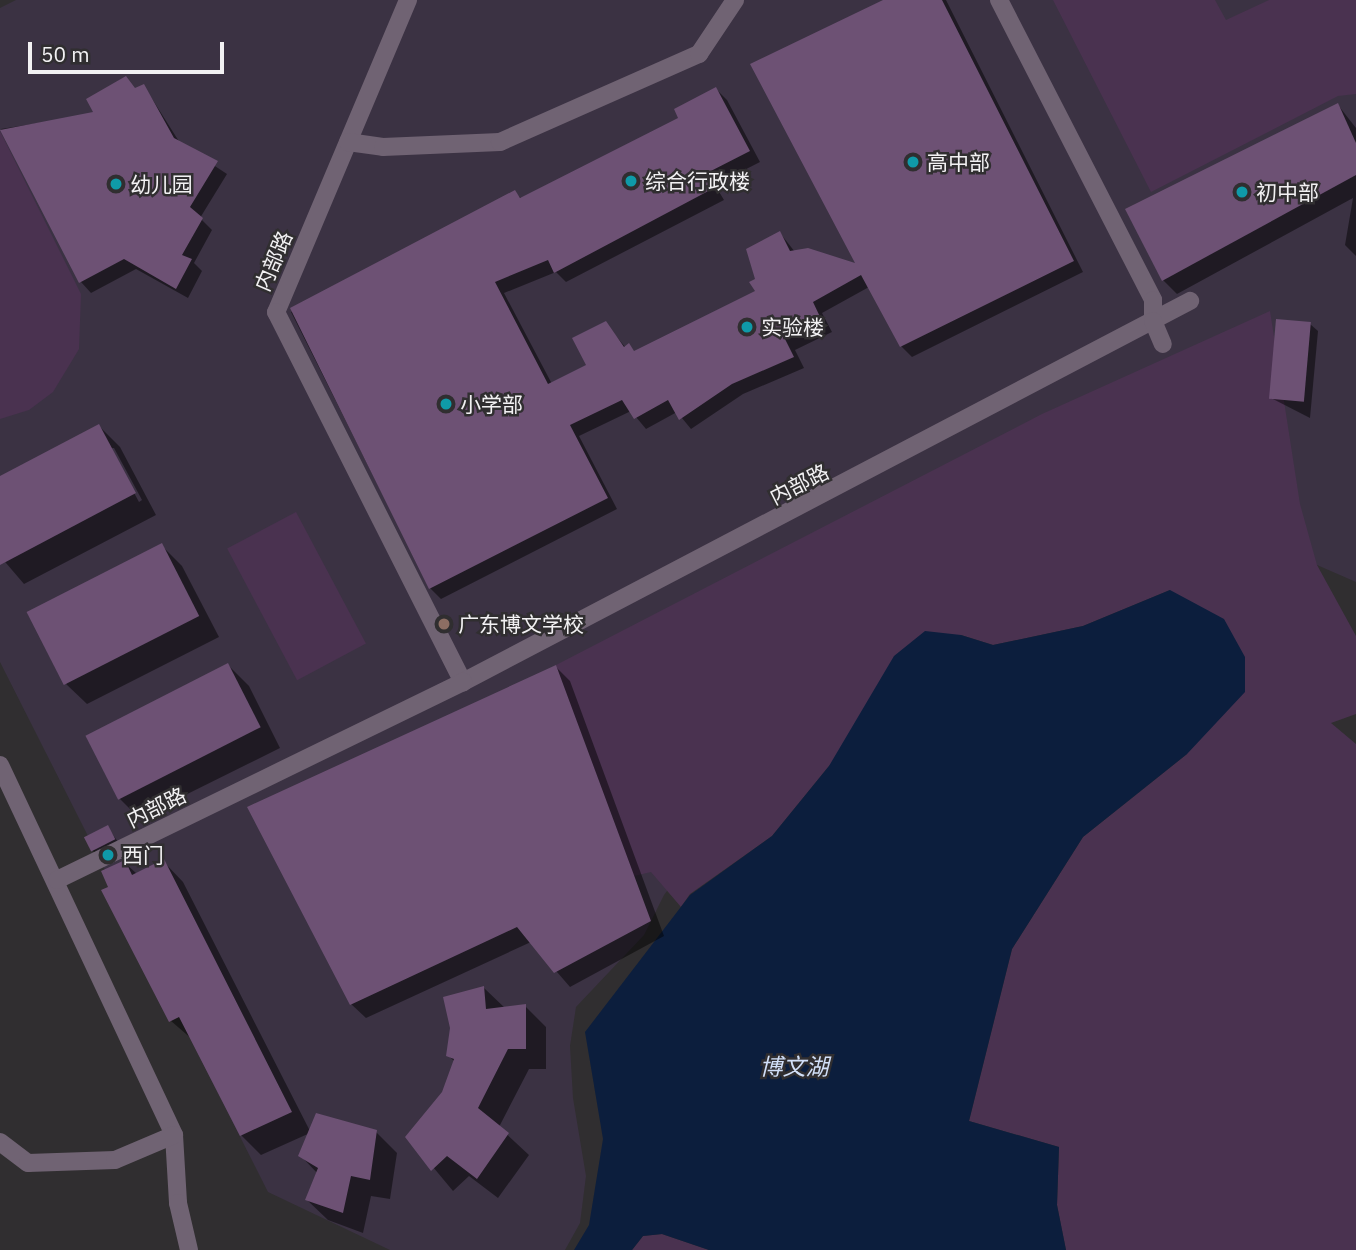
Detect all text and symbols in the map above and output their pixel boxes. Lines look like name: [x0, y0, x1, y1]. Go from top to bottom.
scale bar: [32, 28, 228, 72]
text: 50 m: [41, 40, 90, 68]
place label: 高中部: [927, 149, 990, 175]
marker: 高中部: [905, 154, 921, 170]
place label: 综合行政楼: [645, 168, 750, 194]
place label: 幼儿园: [130, 171, 193, 197]
marker: 综合行政楼: [623, 173, 639, 189]
marker: 幼儿园: [108, 176, 124, 192]
place label: 初中部: [1256, 179, 1319, 205]
marker: 初中部: [1234, 184, 1250, 200]
street label: 内部路: [249, 227, 297, 295]
place label: 实验楼: [761, 314, 824, 340]
marker: 实验楼: [739, 319, 755, 335]
place label: 小学部: [460, 391, 523, 417]
marker: 小学部: [438, 396, 454, 412]
street label: 内部路: [765, 458, 833, 510]
place label: 广东博文学校: [458, 611, 584, 637]
marker: 广东博文学校: [436, 616, 452, 632]
street label: 内部路: [122, 782, 190, 832]
place label: 西门: [122, 842, 164, 868]
marker: 西门: [100, 847, 116, 863]
water label: 博文湖: [760, 1052, 828, 1080]

